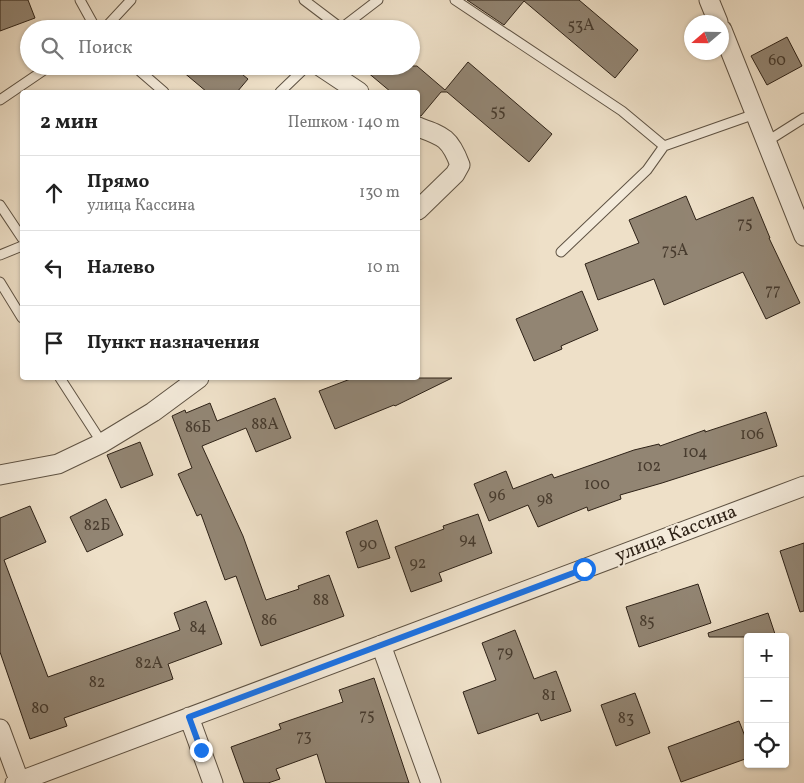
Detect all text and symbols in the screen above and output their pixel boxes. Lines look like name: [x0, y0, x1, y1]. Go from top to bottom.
house number: 53А: [567, 15, 595, 37]
north arrow: [684, 15, 729, 60]
search box: [20, 20, 420, 75]
icon: search: [38, 34, 66, 62]
text: Поиск: [78, 35, 132, 61]
house number: 60: [768, 50, 786, 72]
house number: 55: [490, 101, 506, 123]
text: 2 мин: [40, 108, 98, 137]
text: Пешком · 140 m: [288, 112, 400, 134]
text: Прямо: [87, 169, 149, 195]
icon: ahead: [40, 179, 68, 207]
text: 130 m: [359, 182, 400, 204]
text: улица Кассина: [87, 195, 195, 217]
house number: 75: [737, 213, 753, 235]
house number: 75А: [662, 240, 688, 262]
icon: left: [40, 254, 68, 282]
text: Налево: [87, 255, 155, 281]
text: 10 m: [367, 257, 400, 279]
house number: 77: [765, 280, 781, 302]
icon: arrive: [40, 329, 68, 357]
text: Пункт назначения: [87, 330, 260, 356]
house number: 88А: [251, 414, 279, 436]
house number: 86Б: [185, 417, 211, 439]
house number: 106: [740, 424, 764, 446]
house number: 104: [683, 442, 707, 464]
house number: 102: [637, 456, 661, 478]
house number: 100: [584, 474, 610, 496]
house number: 96: [488, 485, 506, 507]
house number: 98: [537, 489, 553, 511]
street label: улица Кассина: [611, 499, 741, 569]
house number: 82Б: [84, 515, 110, 537]
house number: 94: [459, 529, 477, 551]
house number: 90: [359, 534, 377, 556]
house number: 92: [410, 553, 426, 575]
route start: [573, 558, 596, 581]
house number: 88: [313, 590, 329, 612]
house number: 86: [261, 610, 277, 632]
house number: 85: [639, 611, 655, 633]
house number: 84: [189, 617, 207, 639]
map controls: [744, 633, 789, 768]
button: +: [744, 633, 789, 678]
house number: 79: [497, 642, 513, 664]
house number: 82А: [135, 653, 163, 675]
house number: 82: [89, 672, 105, 694]
button: −: [744, 678, 789, 723]
house number: 81: [542, 685, 556, 707]
house number: 80: [31, 698, 49, 720]
house number: 75: [359, 705, 375, 727]
house number: 83: [618, 708, 634, 730]
button: locate: [744, 723, 789, 768]
house number: 73: [296, 726, 312, 748]
route end: [190, 739, 213, 762]

